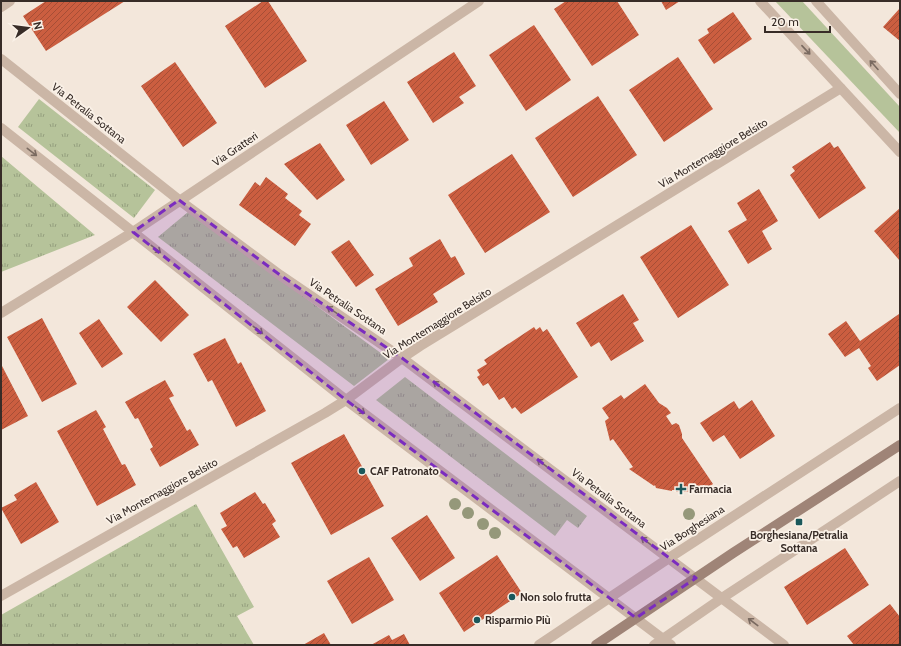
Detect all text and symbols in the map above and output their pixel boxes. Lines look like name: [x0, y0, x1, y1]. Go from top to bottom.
north arrow: [8, 8, 48, 48]
scale bar: [765, 8, 830, 34]
text: 20 m: [771, 14, 799, 29]
text: N: [30, 20, 45, 31]
one-way arrow: [801, 45, 811, 55]
one-way arrow: [869, 60, 878, 70]
street label: Via Petralia Sottana: [49, 80, 130, 147]
street label: Via Montemaggiore Belsito: [656, 115, 770, 191]
street label: Via Gratteri: [210, 129, 260, 169]
one-way arrow: [26, 147, 37, 156]
one-way arrow: [150, 245, 161, 254]
street label: Via Petralia Sottana: [307, 275, 390, 338]
street label: Via Montemaggiore Belsito: [380, 284, 494, 362]
one-way arrow: [327, 306, 338, 314]
one-way arrow: [252, 326, 263, 334]
one-way arrow: [433, 381, 444, 389]
one-way arrow: [354, 406, 365, 415]
street label: Via Montemaggiore Belsito: [104, 455, 220, 527]
one-way arrow: [537, 459, 548, 467]
place label: CAF Patronato: [370, 464, 439, 478]
street label: Via Petralia Sottana: [569, 465, 650, 531]
marker: CAF Patronato: [357, 466, 367, 476]
place label: Farmacia: [689, 482, 732, 496]
marker: Farmacia: [676, 484, 686, 494]
street label: Via Borghesiana: [657, 502, 727, 554]
marker: Borghesiana/Petralia Sottana: [794, 517, 804, 527]
place label: Borghesiana/Petralia Sottana: [750, 528, 849, 555]
one-way arrow: [641, 537, 652, 545]
place label: Non solo frutta: [520, 590, 592, 604]
marker: Non solo frutta: [507, 592, 517, 602]
place label: Risparmio Più: [485, 613, 551, 627]
marker: Risparmio Più: [472, 615, 482, 625]
one-way arrow: [748, 617, 759, 626]

